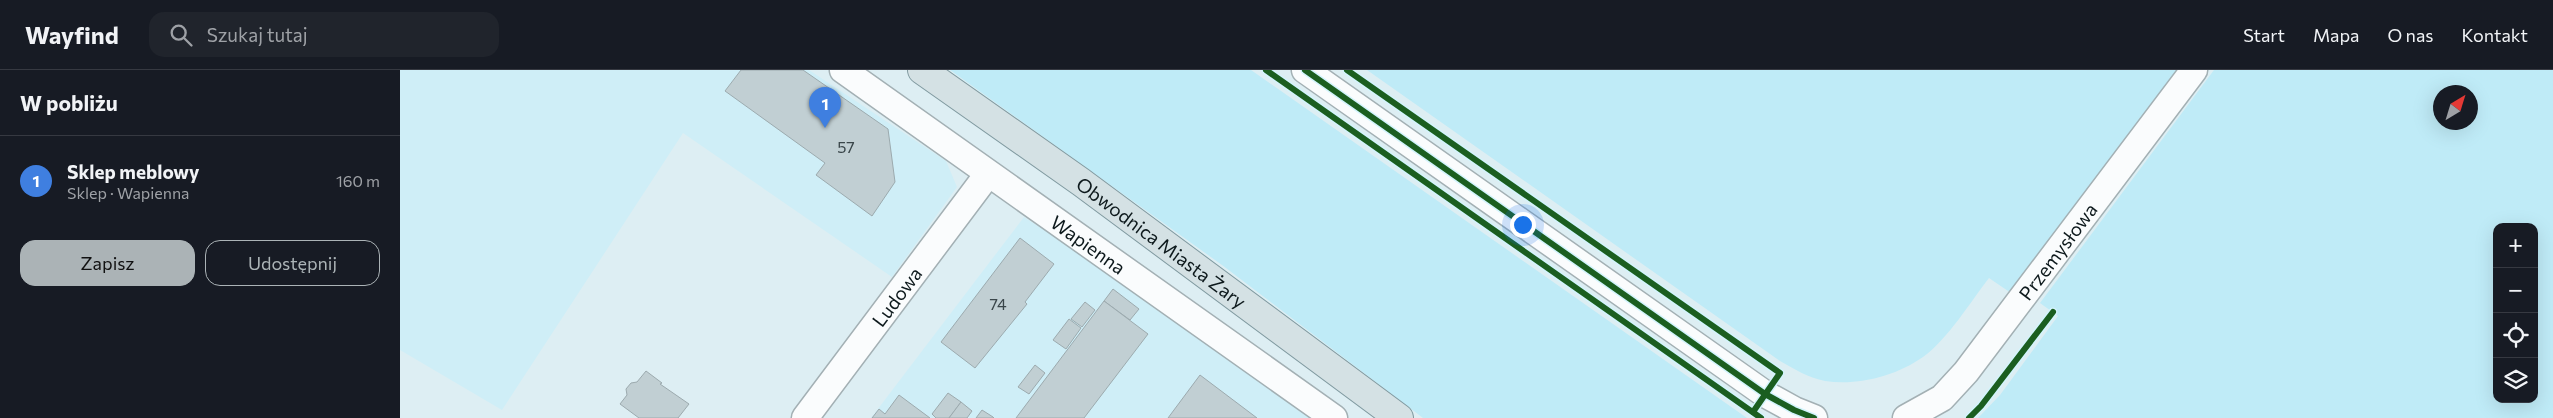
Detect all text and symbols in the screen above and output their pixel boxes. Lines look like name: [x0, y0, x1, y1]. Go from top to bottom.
search box: [149, 12, 499, 57]
text: Wayfind: [25, 20, 119, 49]
icon: search: [167, 21, 195, 49]
text: Szukaj tutaj: [207, 23, 308, 46]
text: Start: [2243, 24, 2285, 46]
text: Mapa: [2313, 24, 2359, 46]
text: O nas: [2387, 24, 2434, 46]
text: Kontakt: [2462, 24, 2528, 46]
north arrow: [2433, 85, 2478, 130]
pin: 1: [809, 87, 841, 128]
text: W pobliżu: [20, 90, 118, 115]
house number: 57: [837, 137, 855, 156]
text: Sklep meblowy: [67, 160, 200, 183]
text: 1: [32, 171, 40, 190]
text: 160 m: [336, 171, 380, 190]
street label: Obwodnica Miasta Żary: [1072, 171, 1251, 313]
text: Sklep · Wapienna: [67, 183, 190, 202]
street label: Przemysłowa: [2013, 198, 2101, 304]
street label: Wapienna: [1047, 210, 1130, 278]
your location: [1510, 212, 1536, 238]
map controls: [2493, 223, 2538, 403]
button: +: [2493, 223, 2538, 268]
button: Zapisz: [20, 240, 195, 286]
button: Udostępnij: [205, 240, 380, 286]
street label: Ludowa: [866, 262, 926, 331]
button: −: [2493, 268, 2538, 313]
house number: 74: [989, 294, 1007, 313]
button: locate: [2493, 313, 2538, 358]
button: layers: [2493, 358, 2538, 403]

